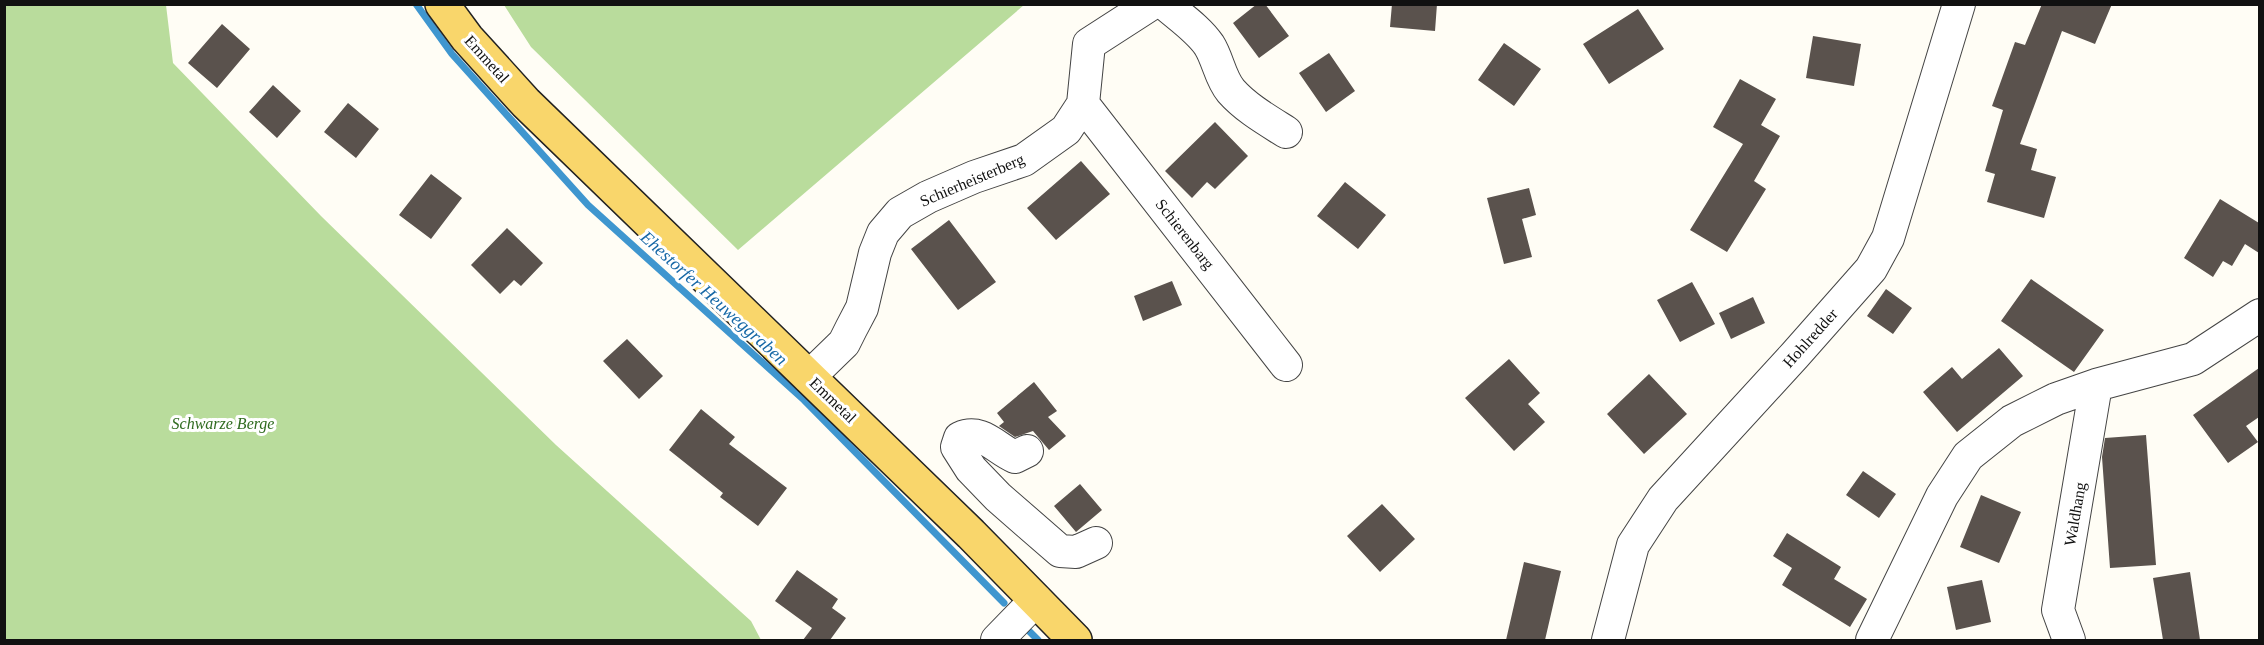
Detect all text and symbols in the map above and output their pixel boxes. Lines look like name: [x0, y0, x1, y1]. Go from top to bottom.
street label: Emmetal: [461, 32, 513, 87]
street label: Schierheisterberg: [917, 150, 1027, 211]
street label: Schierenbarg: [1152, 196, 1218, 273]
water label: Ehestorfer Heuweggraben: [636, 226, 791, 369]
street label: Hohlredder: [1779, 305, 1841, 371]
street label: Emmetal: [806, 374, 860, 427]
park label: Schwarze Berge: [172, 415, 274, 433]
street label: Waldhang: [2061, 481, 2090, 547]

